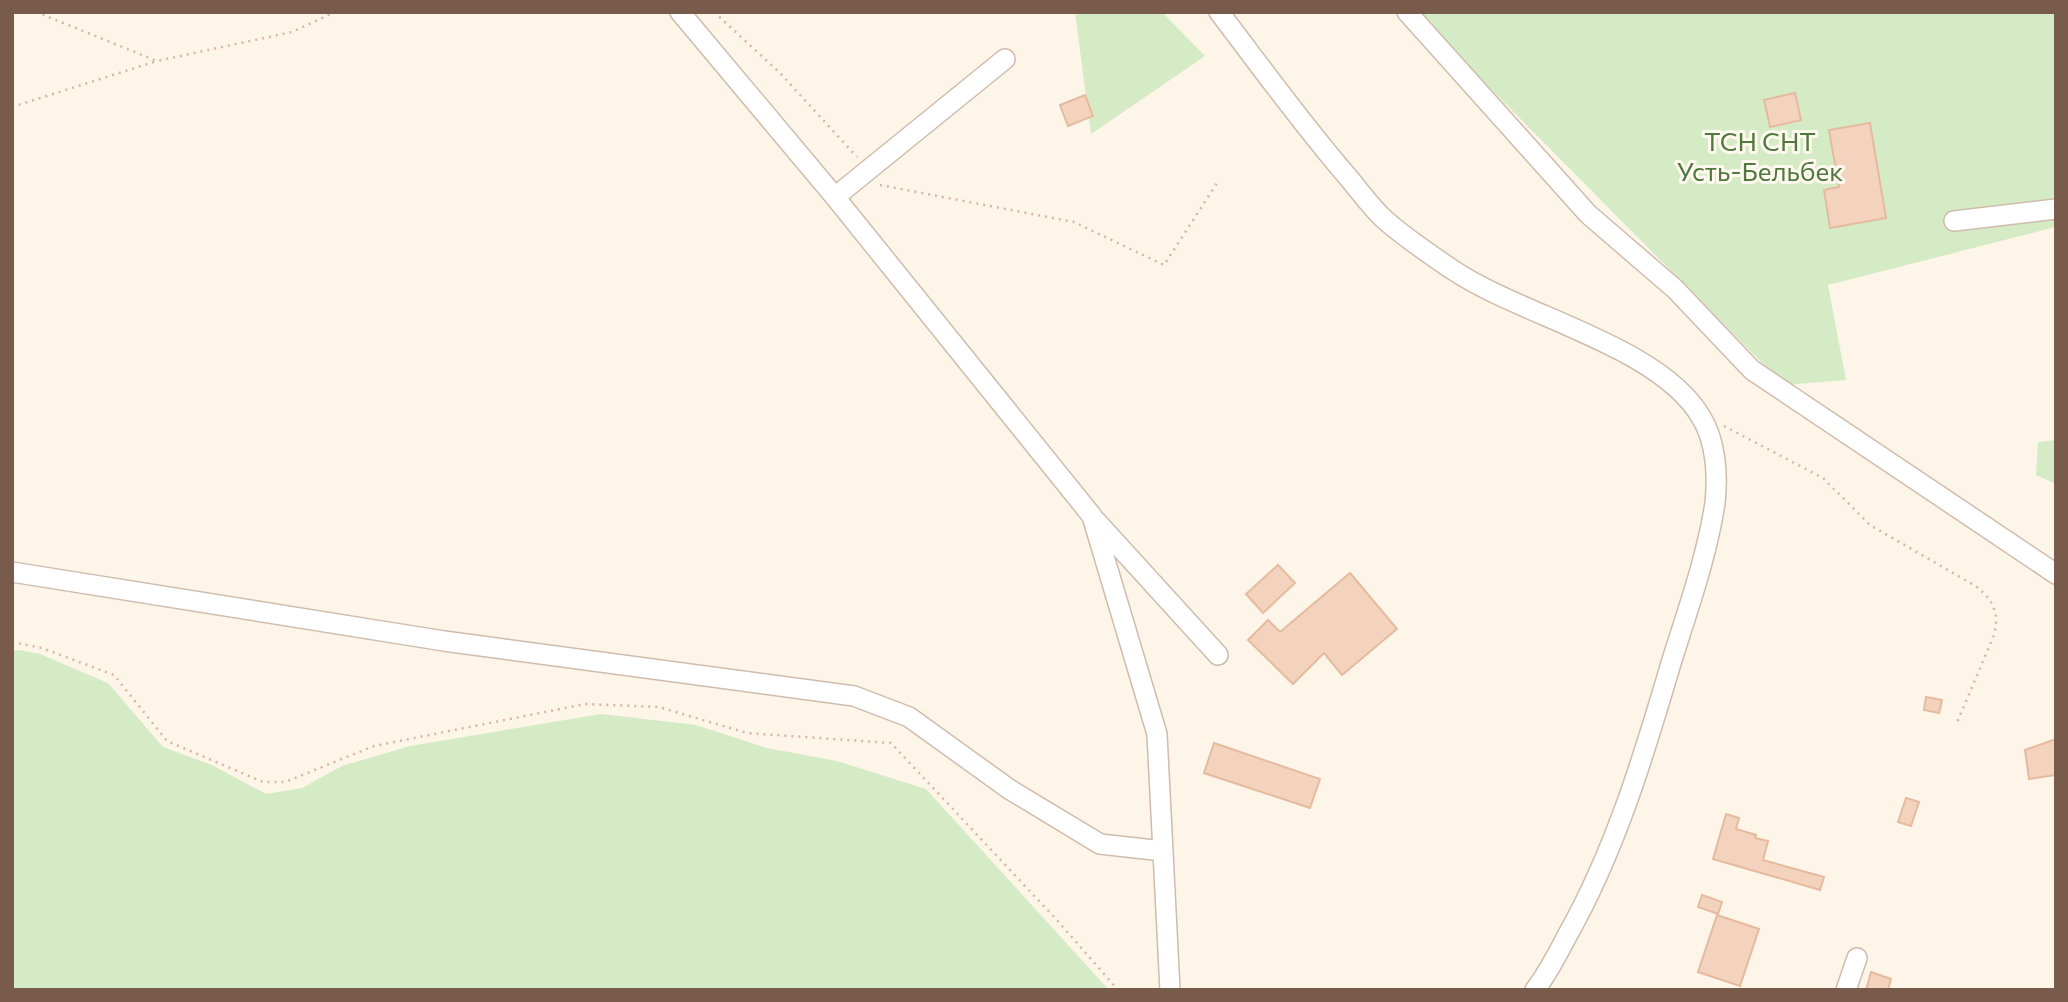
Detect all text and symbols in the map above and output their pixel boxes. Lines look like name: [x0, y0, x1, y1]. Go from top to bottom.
park label: ТСН СНТ Усть-Бельбек: [1677, 125, 1843, 186]

